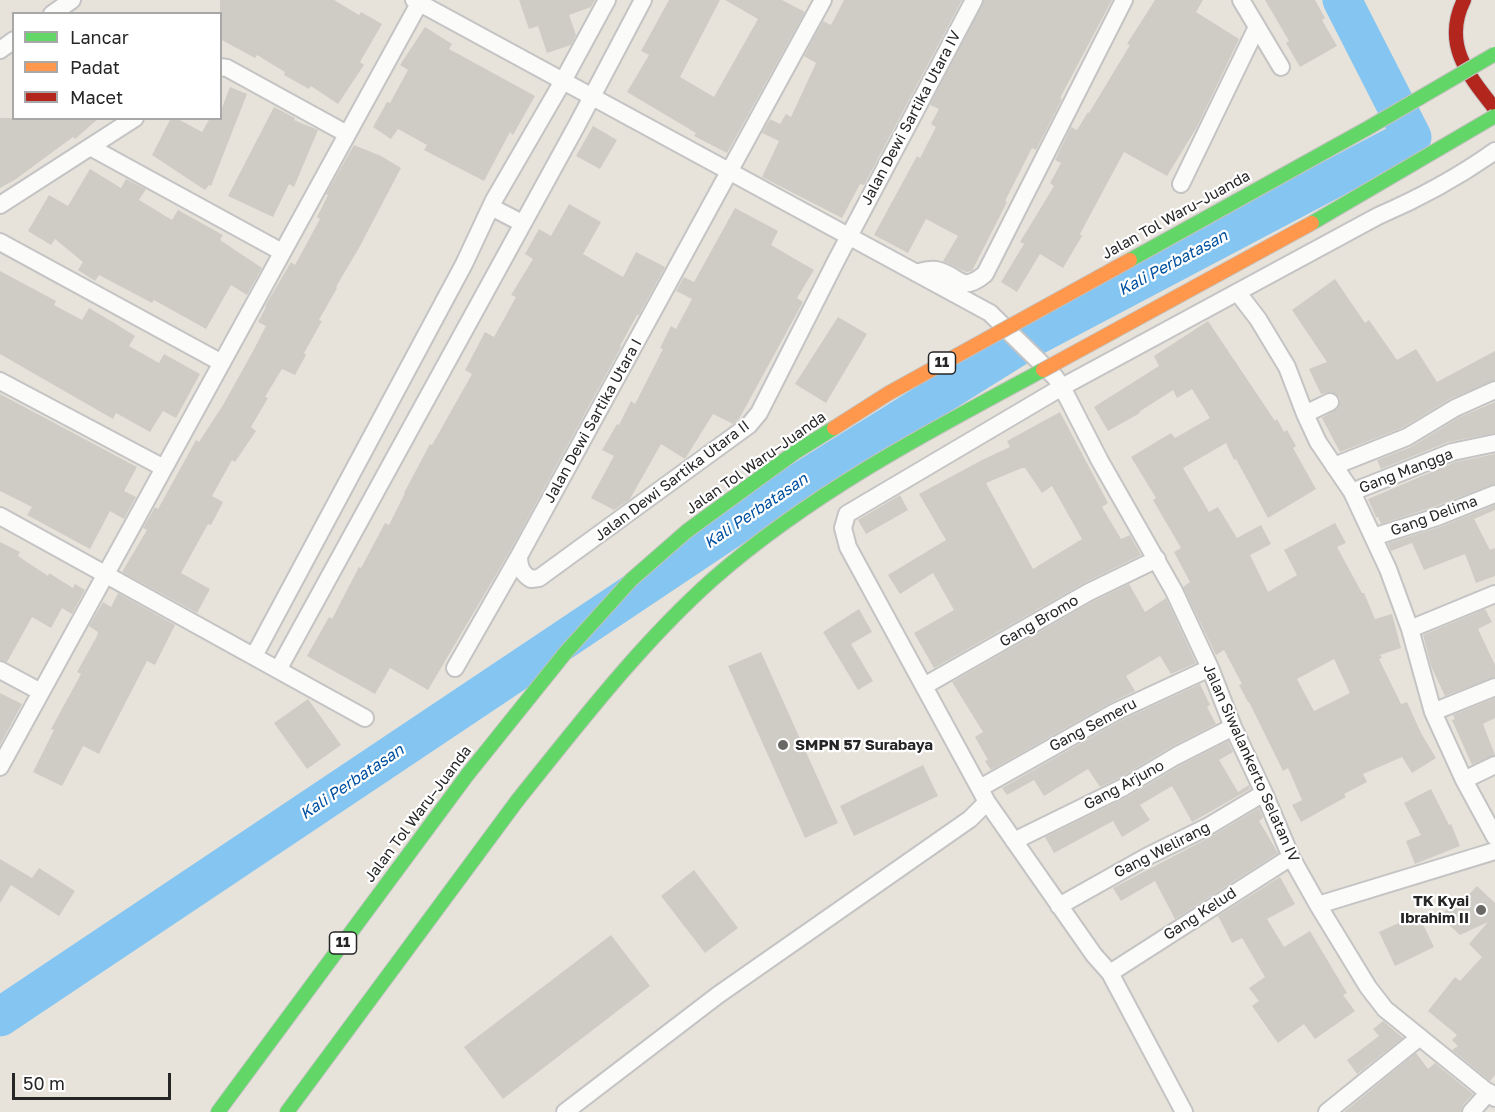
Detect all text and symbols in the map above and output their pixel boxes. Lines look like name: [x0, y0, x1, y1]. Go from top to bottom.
legend: [12, 12, 222, 120]
text: Lancar: [70, 26, 129, 48]
street label: Jalan Dewi Sartika Utara IV: [857, 28, 965, 208]
text: Padat: [70, 56, 120, 78]
text: Macet: [70, 86, 123, 108]
street label: Jalan Tol Waru–Juanda: [1099, 167, 1253, 263]
water label: Kali Perbatasan: [1115, 226, 1231, 300]
street label: Jalan Dewi Sartika Utara I: [540, 336, 646, 506]
road number: 11: [928, 352, 956, 374]
street label: Jalan Tol Waru–Juanda: [683, 408, 829, 518]
street label: Jalan Dewi Sartika Utara II: [591, 417, 753, 545]
street label: Gang Mangga: [1357, 445, 1455, 497]
water label: Kali Perbatasan: [701, 469, 811, 553]
street label: Gang Delima: [1388, 492, 1480, 540]
street label: Gang Bromo: [996, 591, 1082, 651]
street label: Jalan Siwalankerto Selatan IV: [1199, 661, 1303, 865]
street label: Gang Semeru: [1046, 694, 1140, 756]
place label: SMPN 57 Surabaya: [795, 736, 933, 754]
marker: SMPN 57 Surabaya: [776, 738, 790, 752]
water label: Kali Perbatasan: [297, 740, 407, 824]
street label: Jalan Tol Waru–Juanda: [361, 742, 475, 886]
street label: Gang Arjuno: [1081, 756, 1167, 814]
street label: Gang Welirang: [1111, 818, 1213, 882]
street label: Gang Kelud: [1160, 884, 1240, 944]
place label: TK Kyai Ibrahim II: [1400, 892, 1469, 927]
marker: TK Kyai Ibrahim II: [1474, 903, 1488, 917]
road number: 11: [330, 932, 356, 954]
scale bar: [15, 1061, 174, 1099]
text: 50 m: [23, 1072, 65, 1094]

